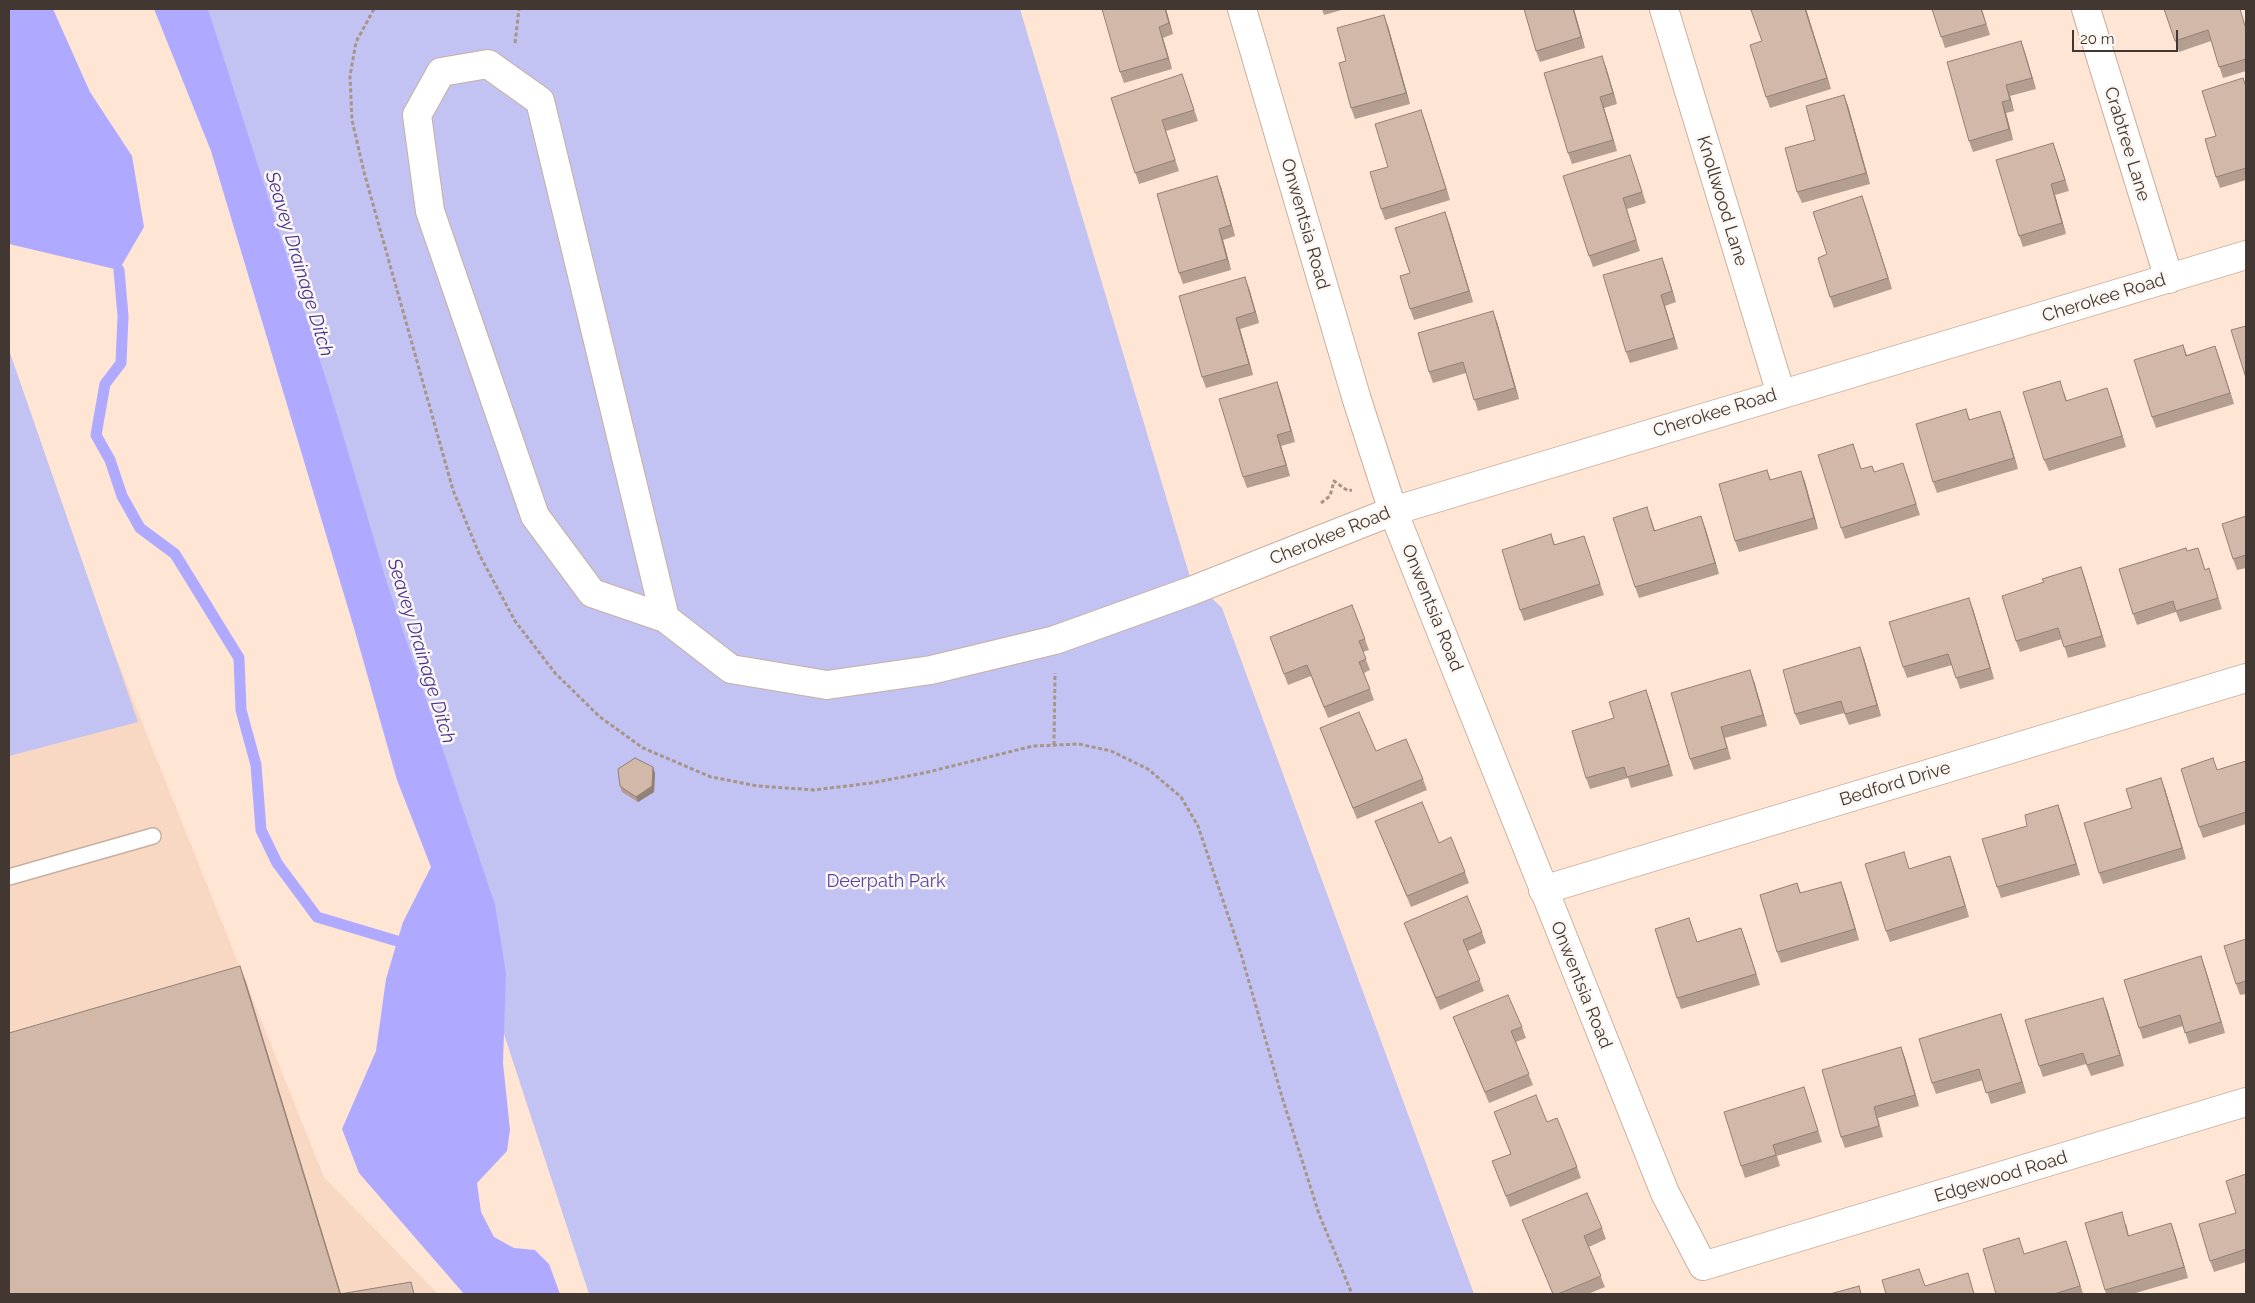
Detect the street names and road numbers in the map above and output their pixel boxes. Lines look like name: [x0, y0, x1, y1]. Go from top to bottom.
street label: Crabtree Lane: [2099, 84, 2155, 204]
street label: Knollwood Lane: [1692, 133, 1752, 269]
street label: Onwentsia Road: [1276, 156, 1334, 292]
street label: Cherokee Road: [2040, 269, 2168, 327]
street label: Cherokee Road: [1651, 384, 1779, 442]
street label: Cherokee Road: [1267, 502, 1393, 570]
street label: Onwentsia Road: [1397, 541, 1467, 675]
street label: Bedford Drive: [1837, 757, 1953, 811]
street label: Onwentsia Road: [1546, 918, 1616, 1052]
street label: Edgewood Road: [1932, 1146, 2070, 1208]

